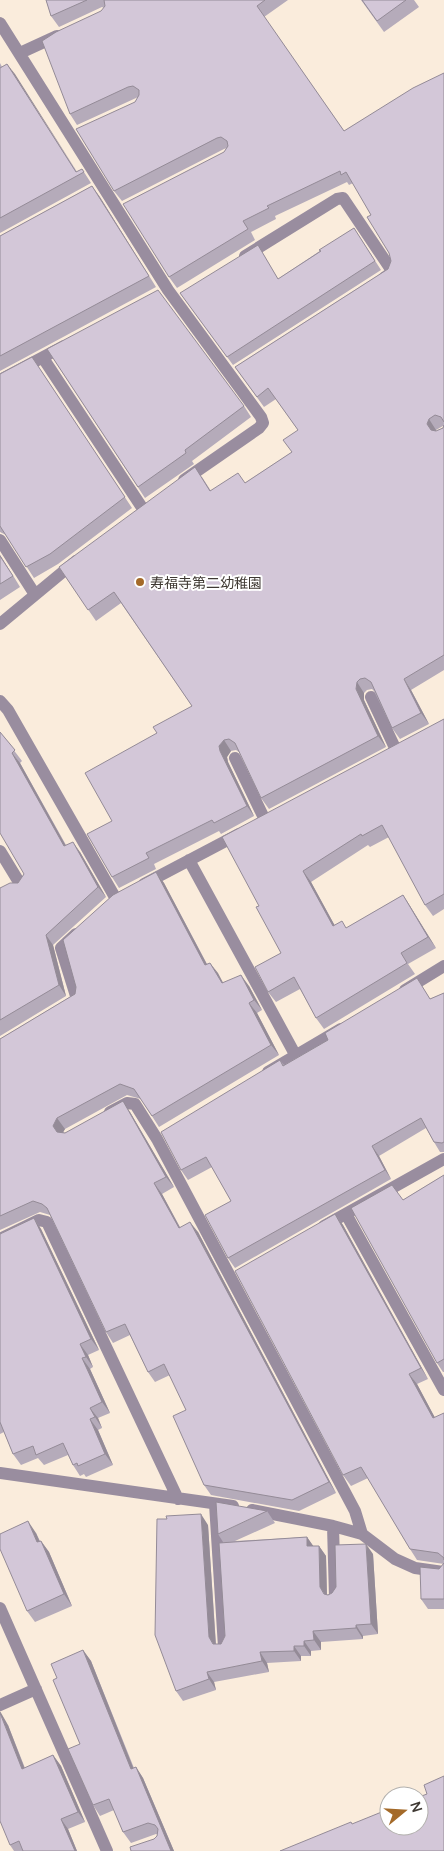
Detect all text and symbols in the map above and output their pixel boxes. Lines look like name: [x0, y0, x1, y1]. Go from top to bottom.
place label: 寿福寺第二幼稚園: [150, 573, 262, 592]
marker: 寿福寺第二幼稚園: [134, 576, 146, 588]
north arrow: [379, 1786, 429, 1836]
text: N: [406, 1799, 427, 1815]

